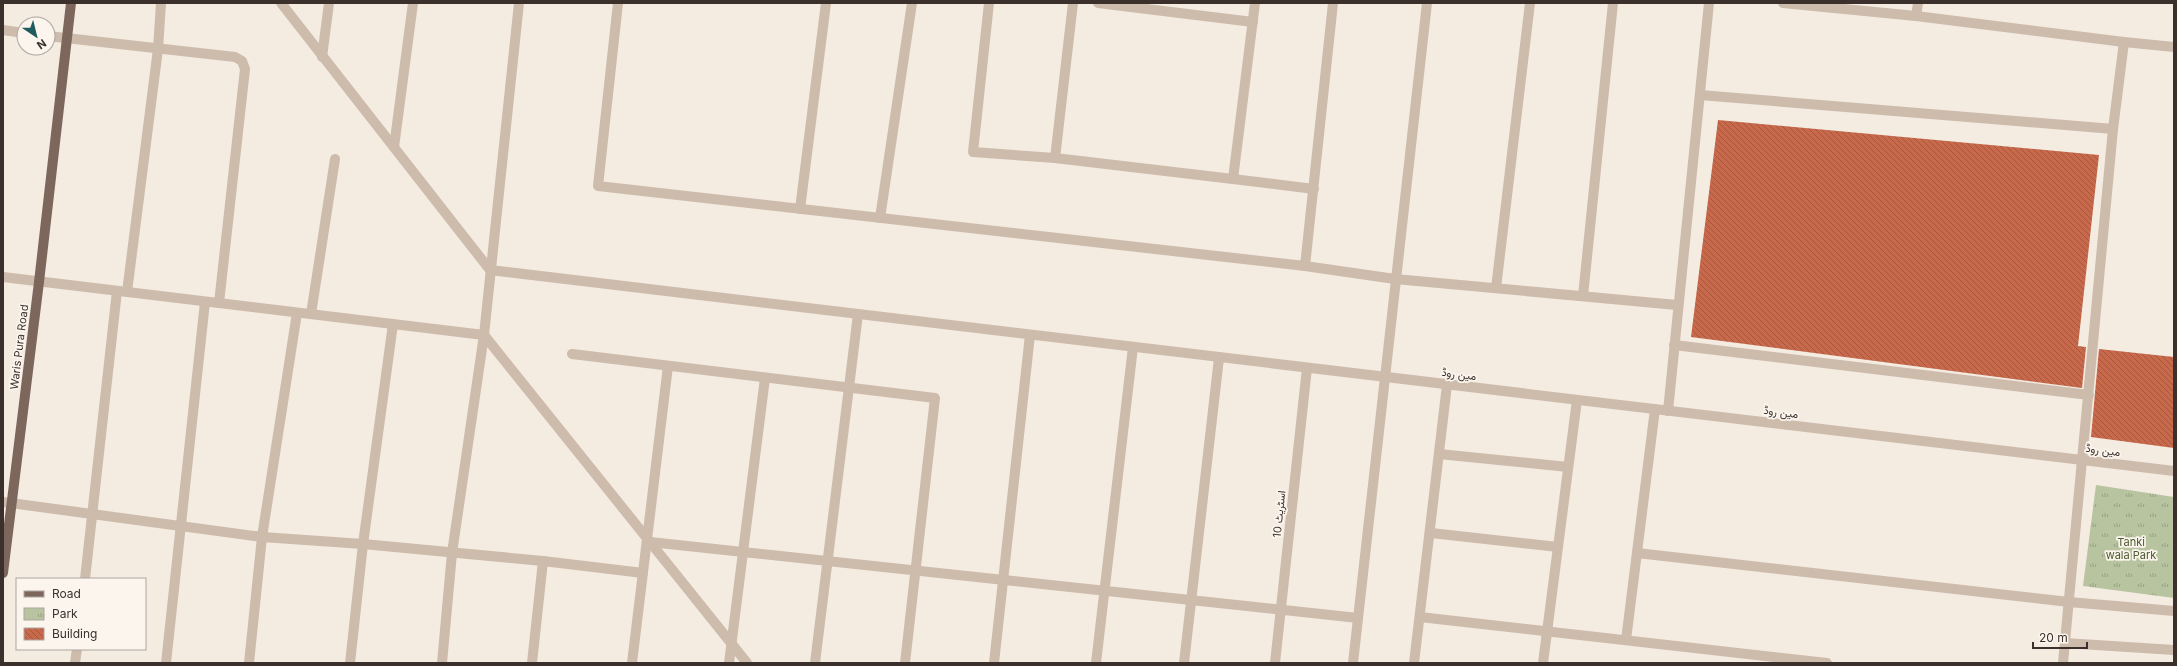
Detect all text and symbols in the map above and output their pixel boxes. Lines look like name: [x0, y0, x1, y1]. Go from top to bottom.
north arrow: [16, 16, 56, 56]
text: N: [34, 36, 49, 52]
street label: Waris Pura Road: [7, 304, 31, 390]
street label: مین روڈ: [1441, 365, 1477, 383]
street label: مین روڈ: [1763, 403, 1799, 421]
street label: مین روڈ: [2085, 441, 2121, 459]
street label: اسٹریٹ 10: [1270, 490, 1288, 538]
park label: Tanki wala Park: [2106, 535, 2156, 562]
legend: [16, 578, 146, 650]
text: Road: [52, 586, 81, 601]
text: Park: [52, 606, 78, 621]
scale bar: [2033, 624, 2087, 650]
text: Building: [52, 626, 97, 641]
text: 20 m: [2039, 630, 2068, 645]

